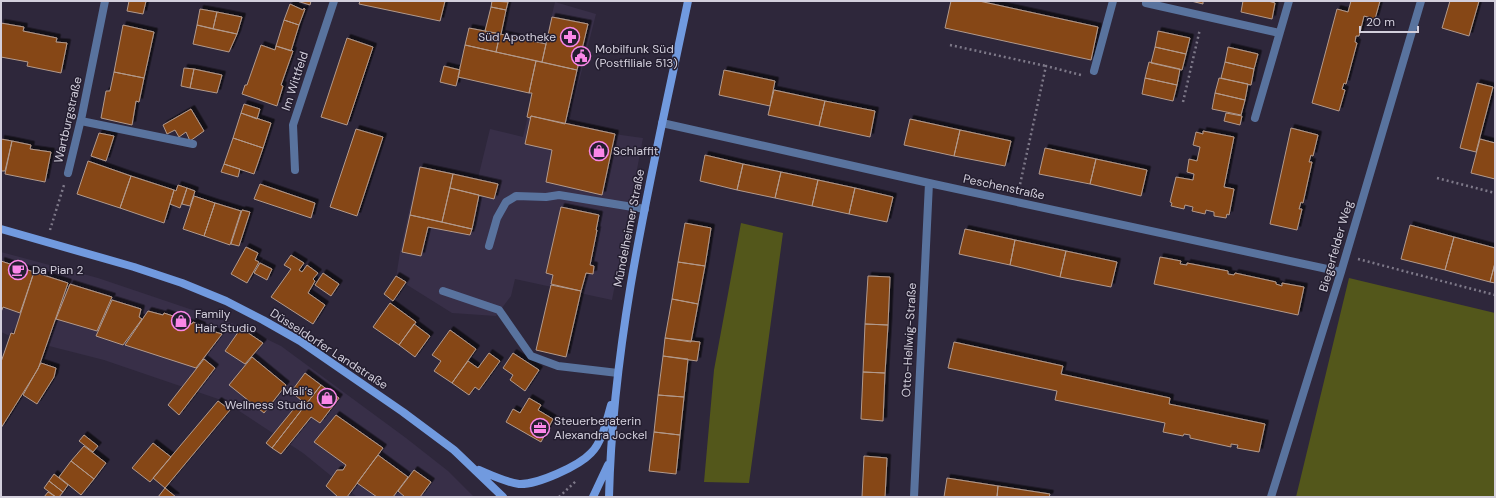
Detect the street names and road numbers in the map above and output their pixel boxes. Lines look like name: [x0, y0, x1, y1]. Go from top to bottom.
street label: Im Wittfeld: [278, 49, 312, 113]
street label: Wartburgstraße: [50, 75, 86, 165]
street label: Mündelheimer Straße: [610, 167, 648, 288]
street label: Peschenstraße: [962, 171, 1046, 203]
street label: Biegerfelder Weg: [1315, 198, 1357, 294]
street label: Otto-Hellwig-Straße: [898, 282, 920, 398]
street label: Düsseldorfer Landstraße: [267, 305, 391, 393]

